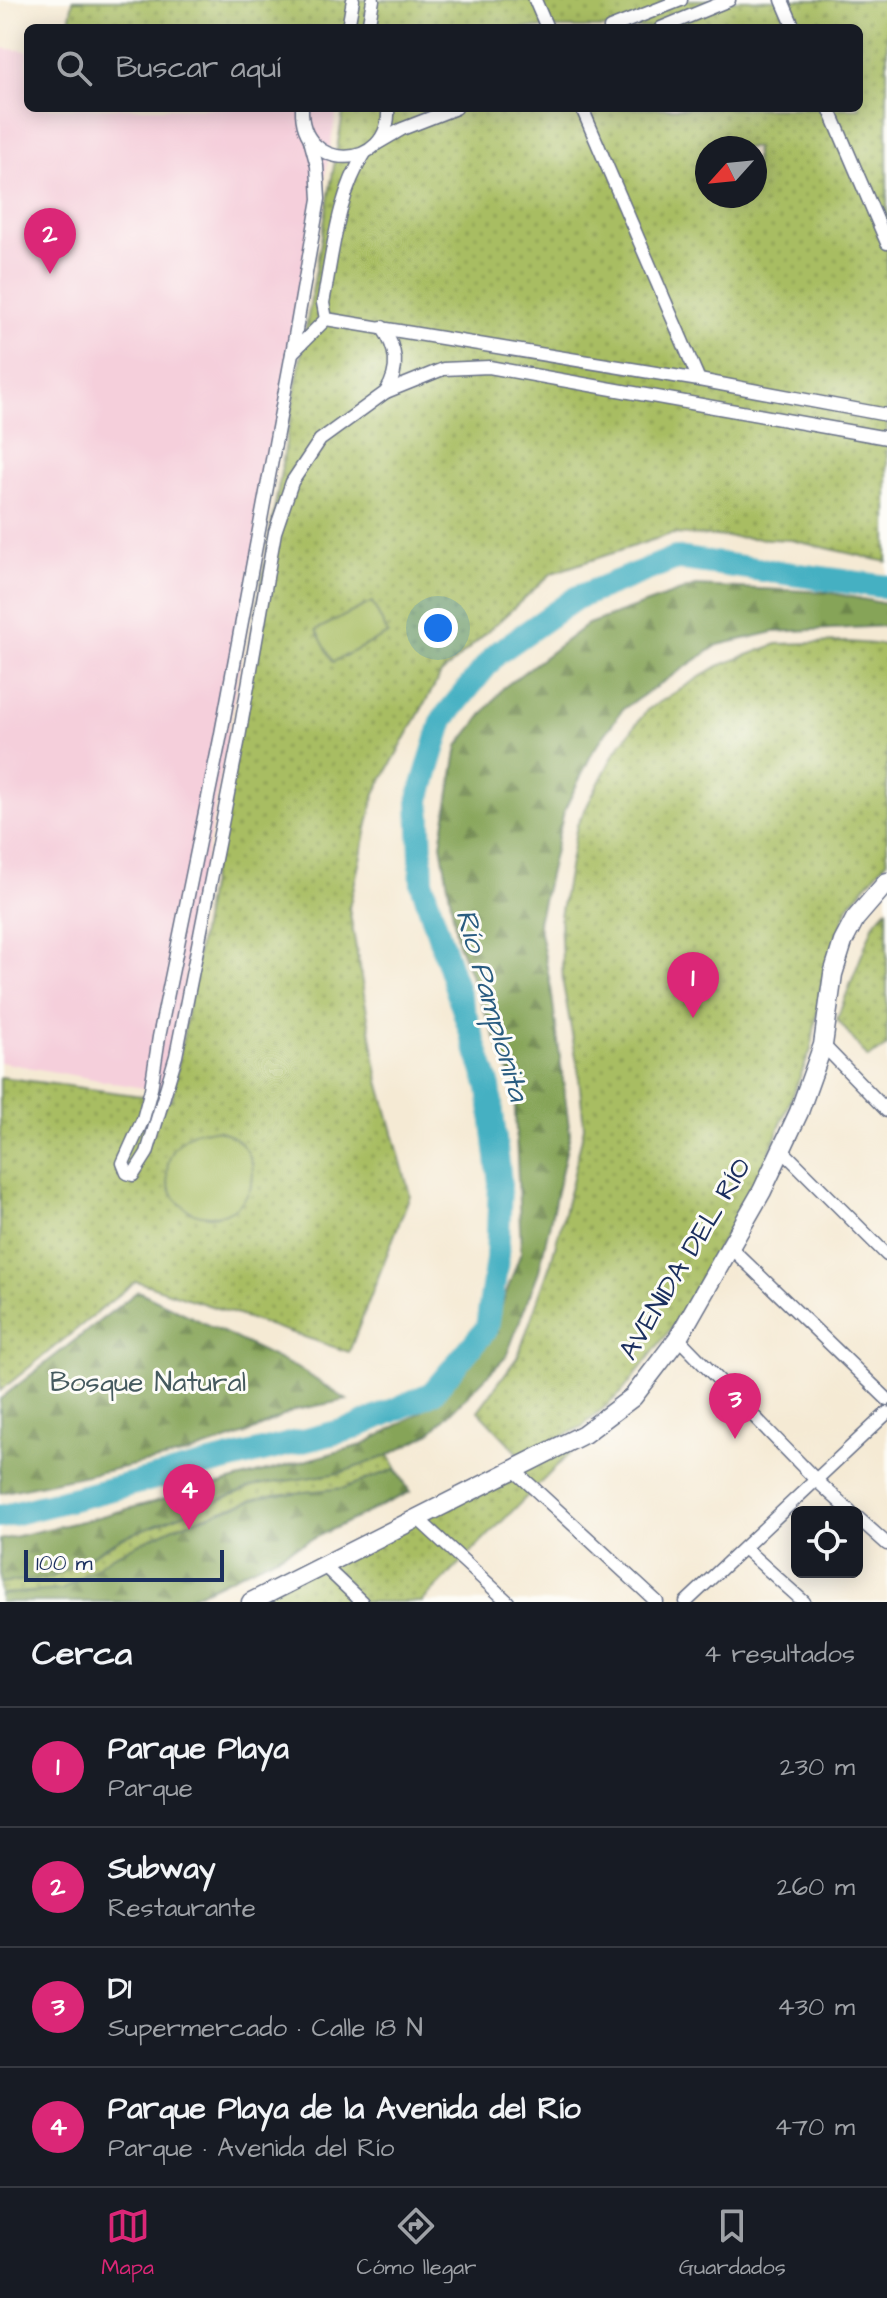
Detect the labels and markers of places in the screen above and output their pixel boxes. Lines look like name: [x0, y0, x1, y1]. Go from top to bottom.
pin: 2: [24, 208, 76, 274]
pin: 1: [667, 952, 719, 1018]
pin: 3: [709, 1373, 761, 1439]
pin: 4: [163, 1464, 215, 1530]

